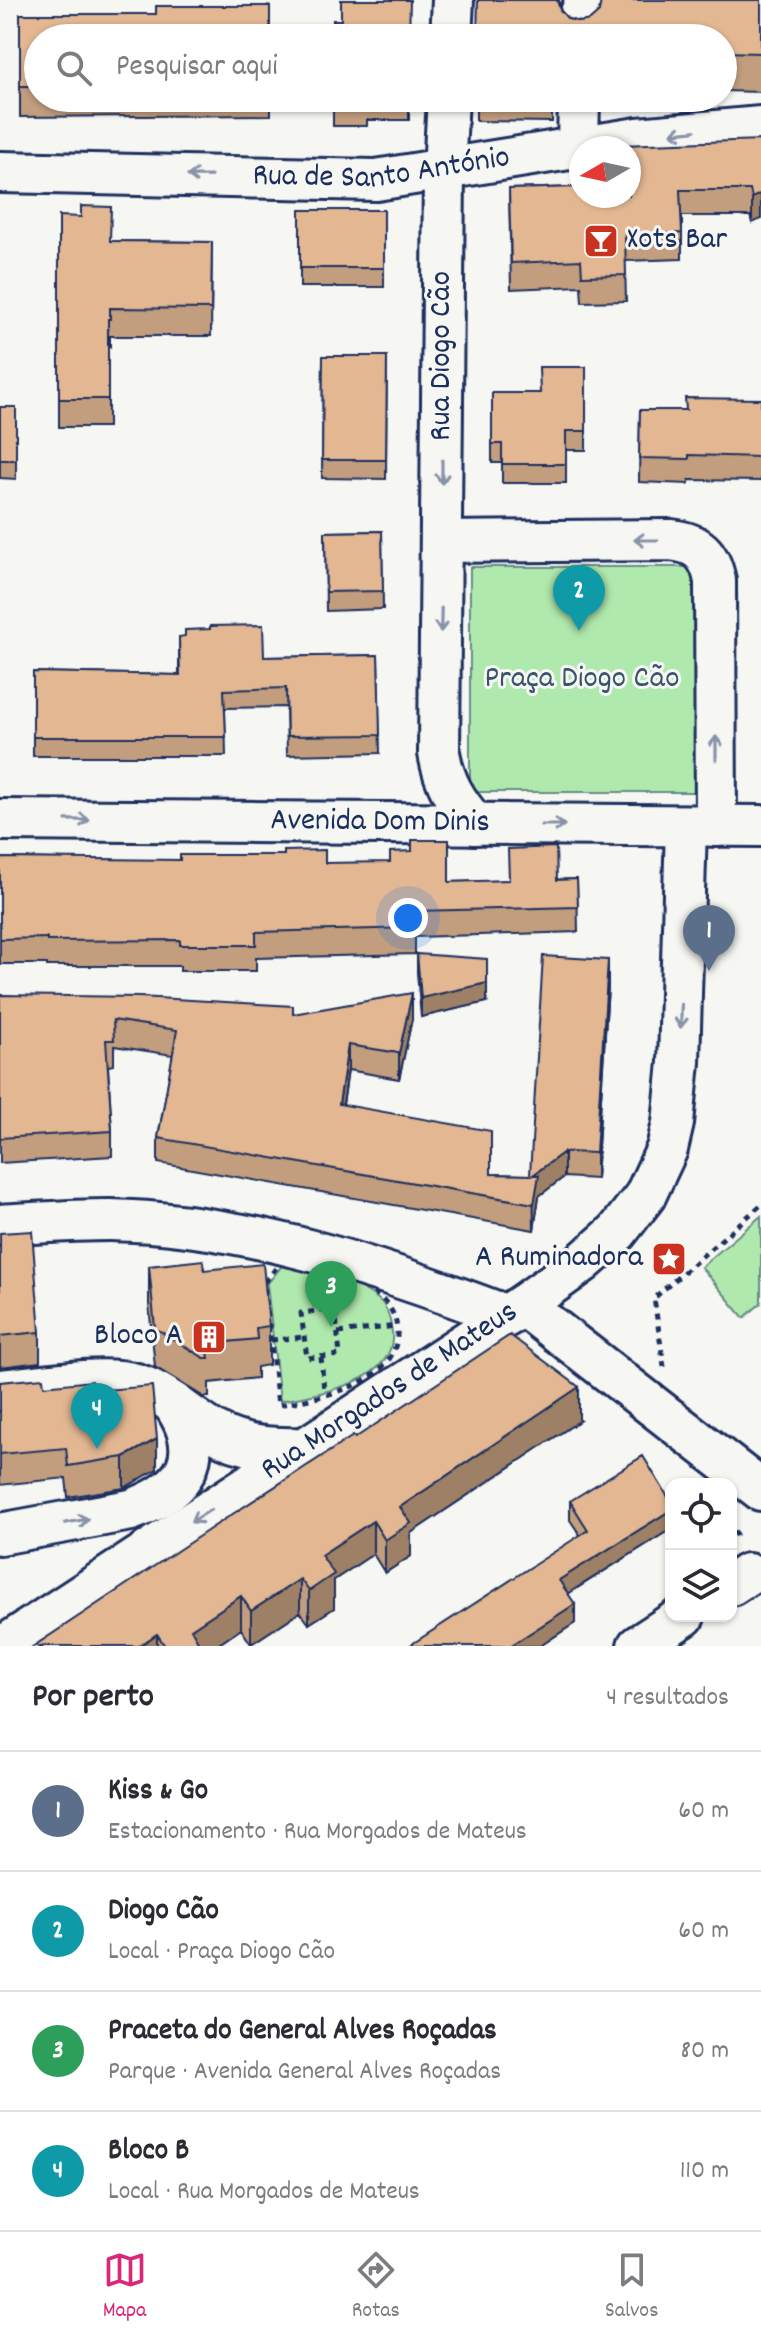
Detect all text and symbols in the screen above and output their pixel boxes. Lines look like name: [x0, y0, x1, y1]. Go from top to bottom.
search box: [24, 24, 737, 112]
icon: search: [52, 46, 96, 90]
text: Pesquisar aqui: [116, 47, 278, 90]
one-way arrow: [670, 125, 697, 140]
street label: Rua de Santo António: [252, 136, 513, 204]
north arrow: [569, 136, 641, 208]
one-way arrow: [186, 168, 213, 184]
place label: Xots Bar: [627, 218, 727, 264]
bar icon: Xots Bar: [582, 222, 620, 260]
street label: Rua Diogo Cão: [420, 271, 466, 441]
one-way arrow: [434, 458, 450, 485]
one-way arrow: [633, 532, 660, 548]
pin: 2: [553, 565, 605, 631]
one-way arrow: [433, 606, 448, 633]
park label: Praça Diogo Cão: [485, 657, 679, 703]
one-way arrow: [708, 735, 724, 762]
street label: Avenida Dom Dinis: [270, 799, 490, 847]
one-way arrow: [64, 813, 91, 828]
one-way arrow: [539, 817, 566, 832]
your location: [388, 898, 428, 938]
pin: 1: [683, 905, 735, 971]
one-way arrow: [674, 1002, 689, 1029]
place label: A Ruminadora: [475, 1236, 644, 1282]
place icon: A Ruminadora: [650, 1240, 688, 1278]
pin: 3: [305, 1261, 357, 1327]
street label: Rua Morgados de Mateus: [252, 1291, 528, 1494]
place label: Bloco A: [94, 1314, 183, 1360]
building icon: Bloco A: [190, 1318, 228, 1356]
pin: 4: [71, 1383, 123, 1449]
map controls: [665, 1478, 737, 1622]
button: locate: [665, 1478, 737, 1550]
one-way arrow: [191, 1508, 213, 1525]
one-way arrow: [64, 1513, 89, 1528]
button: layers: [665, 1550, 737, 1622]
text: Por perto: [32, 1674, 154, 1723]
text: 4 resultados: [606, 1680, 729, 1717]
text: Kiss & Go: [108, 1771, 208, 1814]
text: 1: [55, 1793, 61, 1830]
text: 60 m: [678, 1793, 729, 1830]
text: Estacionamento · Rua Morgados de Mateus: [108, 1814, 527, 1851]
text: Diogo Cão: [108, 1891, 219, 1934]
text: 2: [52, 1913, 64, 1950]
text: 60 m: [678, 1913, 729, 1950]
text: Local · Praça Diogo Cão: [108, 1934, 335, 1971]
text: Praceta do General Alves Roçadas: [108, 2011, 497, 2054]
text: 3: [52, 2033, 64, 2070]
text: 80 m: [681, 2033, 729, 2070]
text: Parque · Avenida General Alves Roçadas: [108, 2054, 501, 2091]
text: Bloco B: [108, 2131, 189, 2174]
text: 4: [53, 2153, 63, 2190]
text: 110 m: [680, 2153, 729, 2190]
text: Local · Rua Morgados de Mateus: [108, 2174, 420, 2211]
tab: Mapa: [103, 2248, 147, 2327]
tab: Rotas: [352, 2248, 400, 2327]
tab: Salvos: [605, 2248, 658, 2327]

